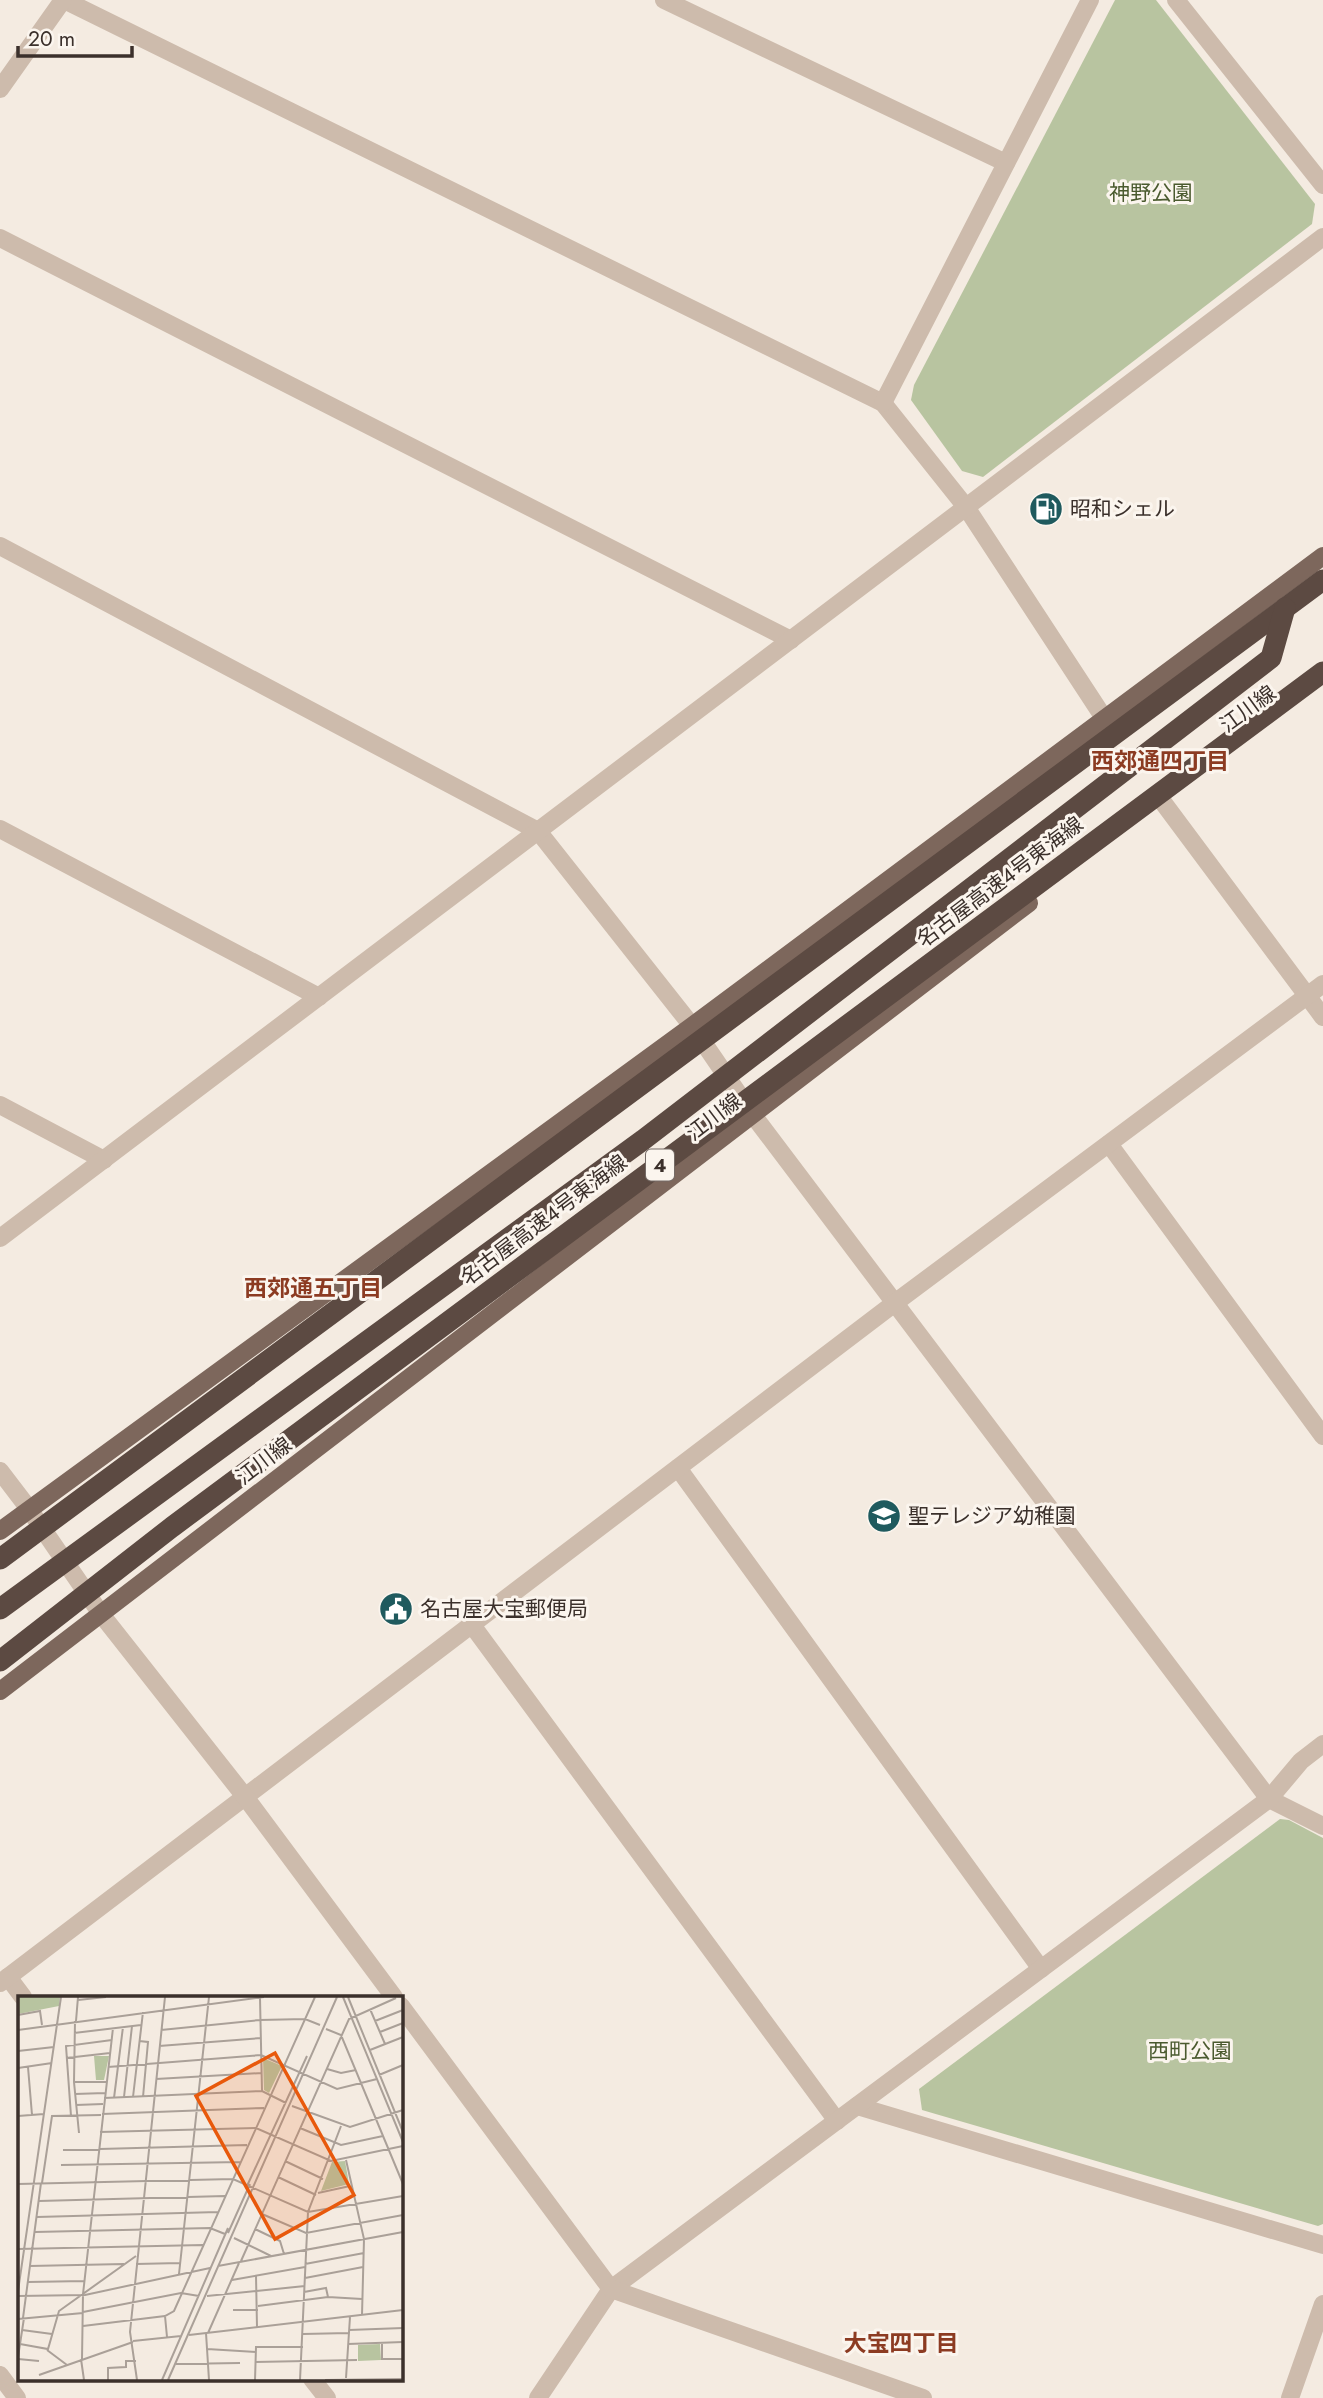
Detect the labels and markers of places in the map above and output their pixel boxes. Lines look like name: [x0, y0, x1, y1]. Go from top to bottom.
fuel station icon: 昭和シェル: [1027, 490, 1065, 528]
place label: 昭和シェル: [1070, 494, 1175, 524]
school or university icon: 聖テレジア幼稚園: [865, 1497, 903, 1535]
place label: 聖テレジア幼稚園: [908, 1501, 1076, 1531]
public building icon: 名古屋大宝郵便局: [377, 1590, 415, 1628]
place label: 名古屋大宝郵便局: [420, 1594, 588, 1624]

